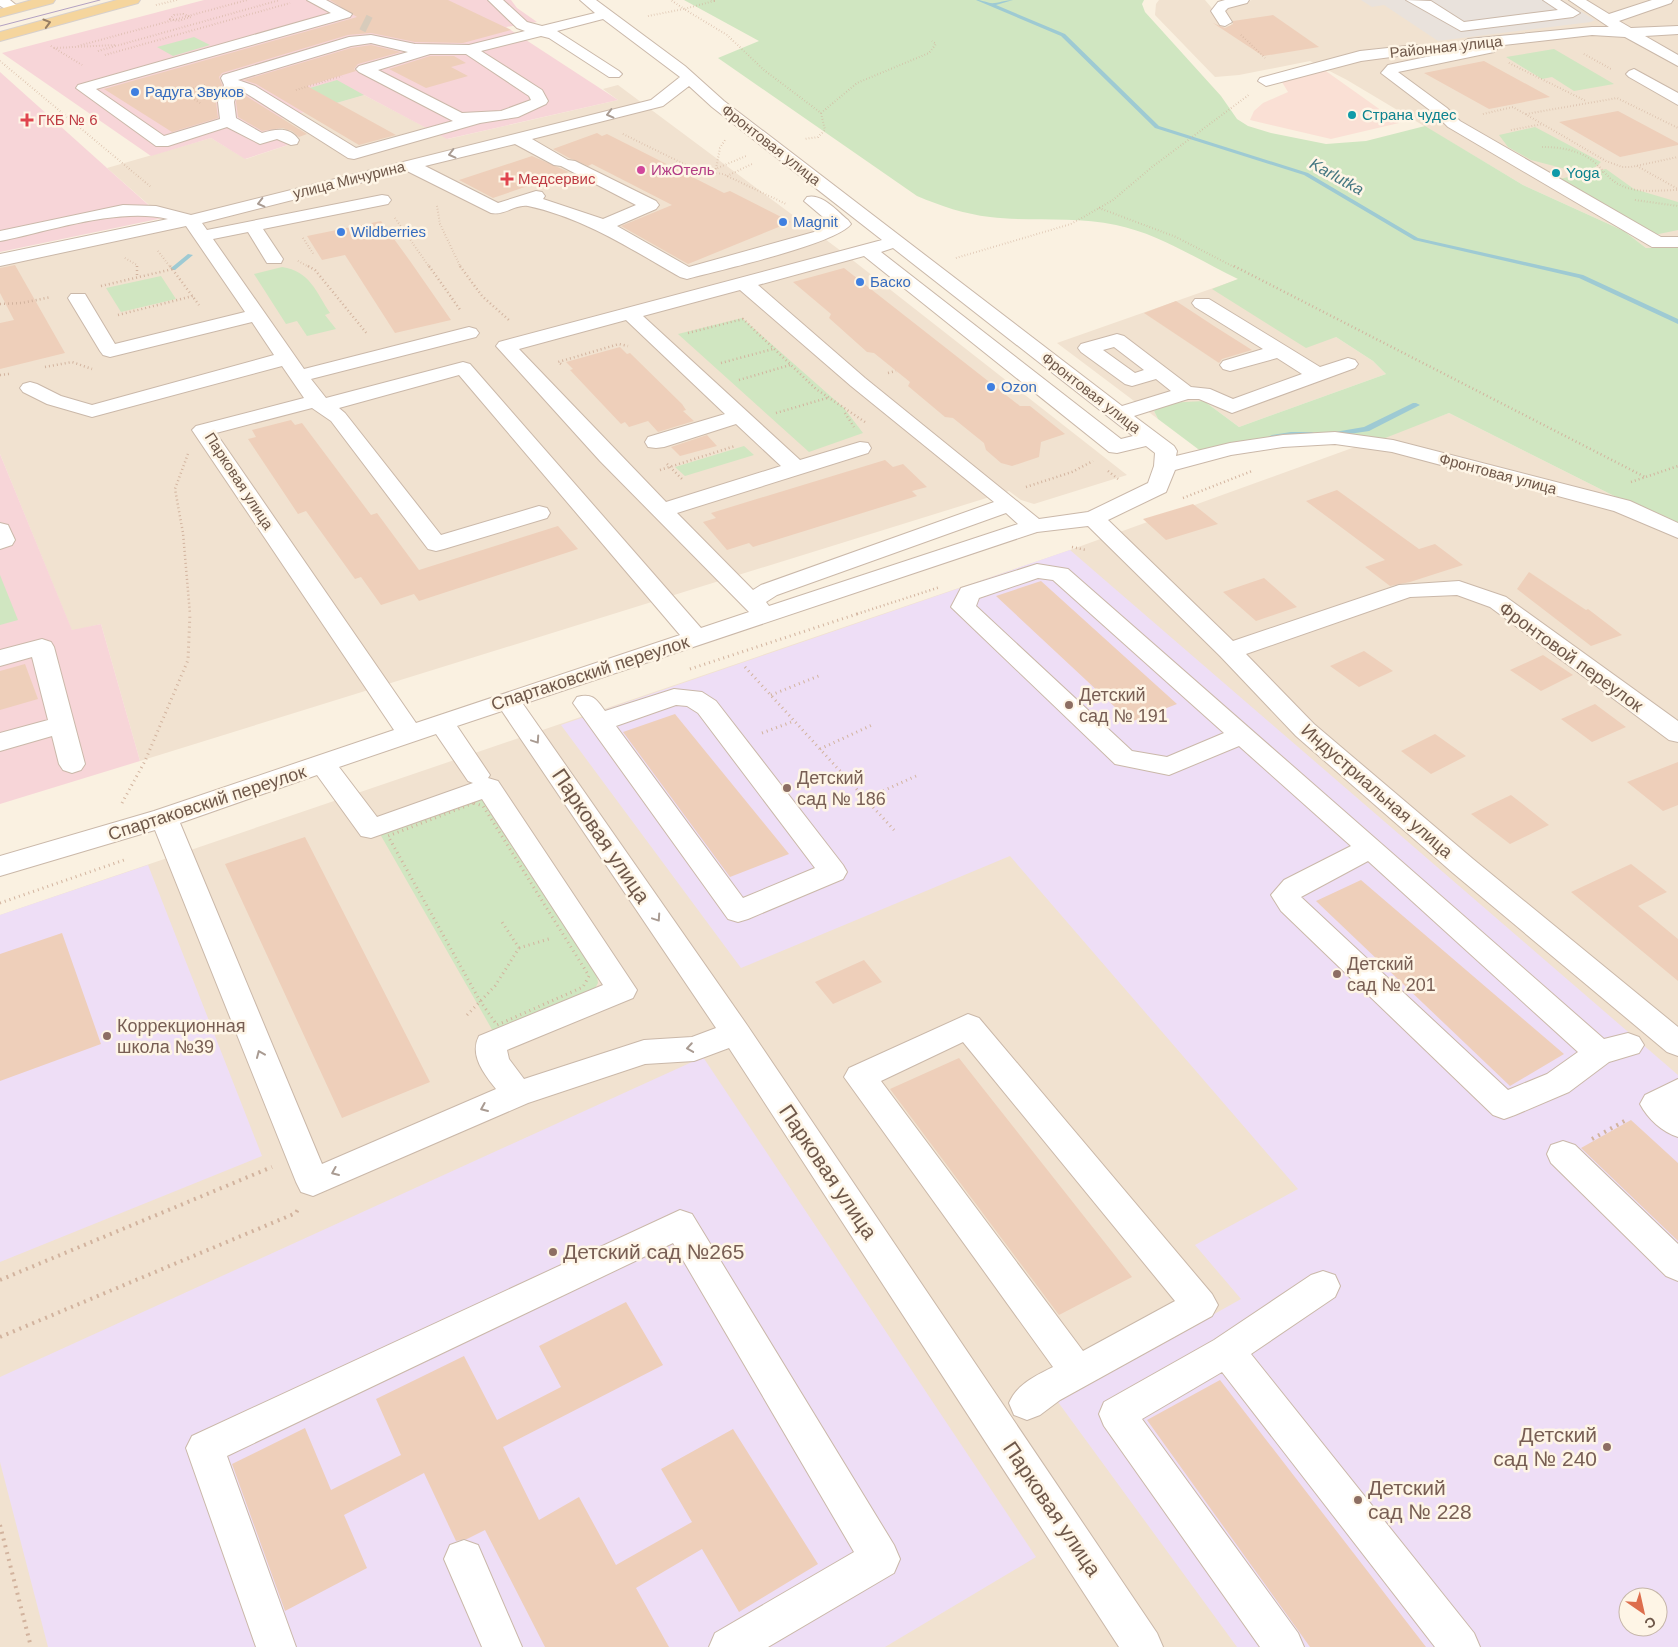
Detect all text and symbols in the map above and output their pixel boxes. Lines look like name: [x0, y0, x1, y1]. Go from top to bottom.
one-way arrow: [42, 19, 50, 29]
street label: Районная улица: [1389, 32, 1504, 61]
place label: Радуга Звуков: [145, 83, 244, 100]
marker: Радуга Звуков: [129, 86, 141, 98]
street label: Фронтовая улица: [718, 101, 825, 189]
place label: Страна чудес: [1362, 106, 1457, 123]
one-way arrow: [606, 109, 614, 119]
marker: Страна чудес: [1346, 109, 1358, 121]
place label: ГКБ № 6: [38, 111, 97, 128]
marker: ГКБ № 6: [20, 113, 34, 127]
one-way arrow: [449, 149, 457, 159]
water label: Karlutka: [1307, 155, 1367, 198]
street label: улица Мичурина: [291, 157, 407, 202]
place label: ИжОтель: [651, 161, 715, 178]
marker: ИжОтель: [635, 164, 647, 176]
place label: Yoga: [1566, 164, 1600, 181]
marker: Yoga: [1550, 167, 1562, 179]
place label: Медсервис: [518, 170, 596, 187]
marker: Медсервис: [500, 172, 514, 186]
one-way arrow: [256, 197, 265, 208]
place label: Magnit: [793, 213, 839, 230]
marker: Magnit: [777, 216, 789, 228]
place label: Wildberries: [351, 223, 426, 240]
marker: Wildberries: [335, 226, 347, 238]
place label: Баско: [870, 273, 911, 290]
marker: Баско: [854, 276, 866, 288]
street label: Фронтовая улица: [1038, 349, 1145, 437]
place label: Ozon: [1001, 378, 1037, 395]
marker: Ozon: [985, 381, 997, 393]
street label: Парковая улица: [202, 429, 277, 533]
street label: Фронтовая улица: [1437, 450, 1559, 498]
street label: Фронтовой переулок: [1495, 598, 1647, 716]
street label: Спартаковский переулок: [489, 632, 691, 714]
place label: Детский сад № 191: [1079, 685, 1168, 726]
marker: Детский сад № 191: [1063, 699, 1075, 711]
street label: Индустриальная улица: [1297, 720, 1457, 863]
one-way arrow: [530, 734, 539, 744]
street label: Спартаковский переулок: [106, 762, 308, 844]
street label: Парковая улица: [548, 764, 655, 908]
place label: Детский сад № 186: [797, 768, 886, 809]
marker: Детский сад № 186: [781, 782, 793, 794]
one-way arrow: [651, 912, 660, 921]
place label: Детский сад № 201: [1347, 954, 1436, 995]
marker: Детский сад № 201: [1331, 968, 1343, 980]
place label: Коррекционная школа №39: [117, 1016, 245, 1057]
marker: Коррекционная школа №39: [101, 1030, 113, 1042]
one-way arrow: [685, 1043, 694, 1053]
one-way arrow: [256, 1050, 267, 1059]
street label: Парковая улица: [775, 1100, 882, 1244]
one-way arrow: [480, 1101, 489, 1112]
one-way arrow: [331, 1166, 340, 1177]
place label: Детский сад №265: [563, 1240, 744, 1263]
marker: Детский сад №265: [547, 1246, 559, 1258]
place label: Детский сад № 240: [1493, 1423, 1597, 1470]
street label: Парковая улица: [999, 1437, 1106, 1581]
marker: Детский сад № 240: [1601, 1441, 1613, 1453]
place label: Детский сад № 228: [1368, 1476, 1472, 1523]
marker: Детский сад № 228: [1352, 1494, 1364, 1506]
north arrow: [1618, 1587, 1668, 1637]
text: С: [1642, 1613, 1659, 1632]

